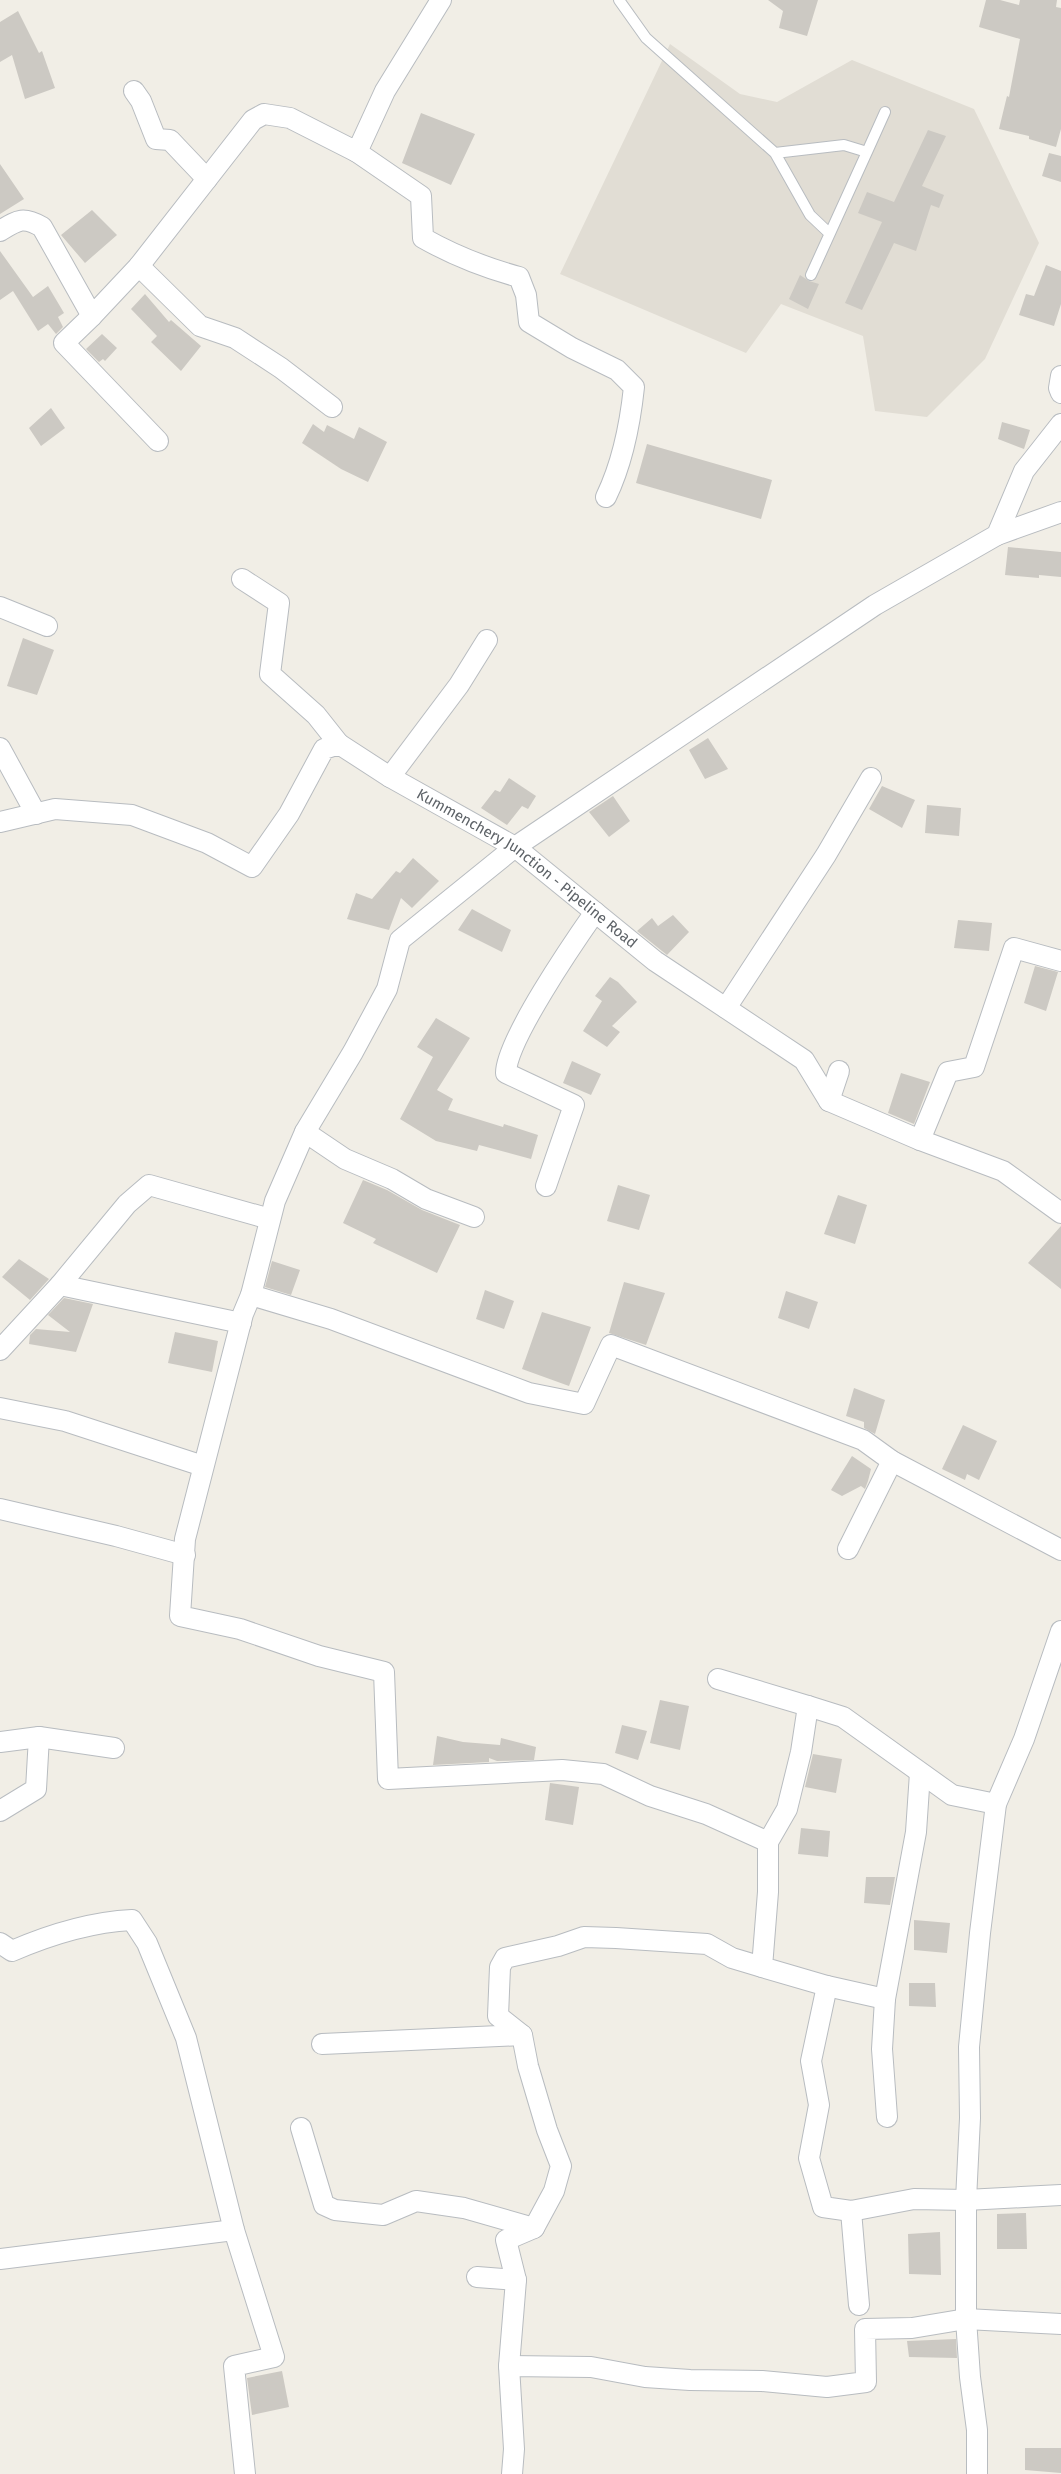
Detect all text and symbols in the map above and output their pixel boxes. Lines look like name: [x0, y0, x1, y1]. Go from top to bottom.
street label: Kummenchery Junction - Pipeline Road: [414, 785, 641, 952]

